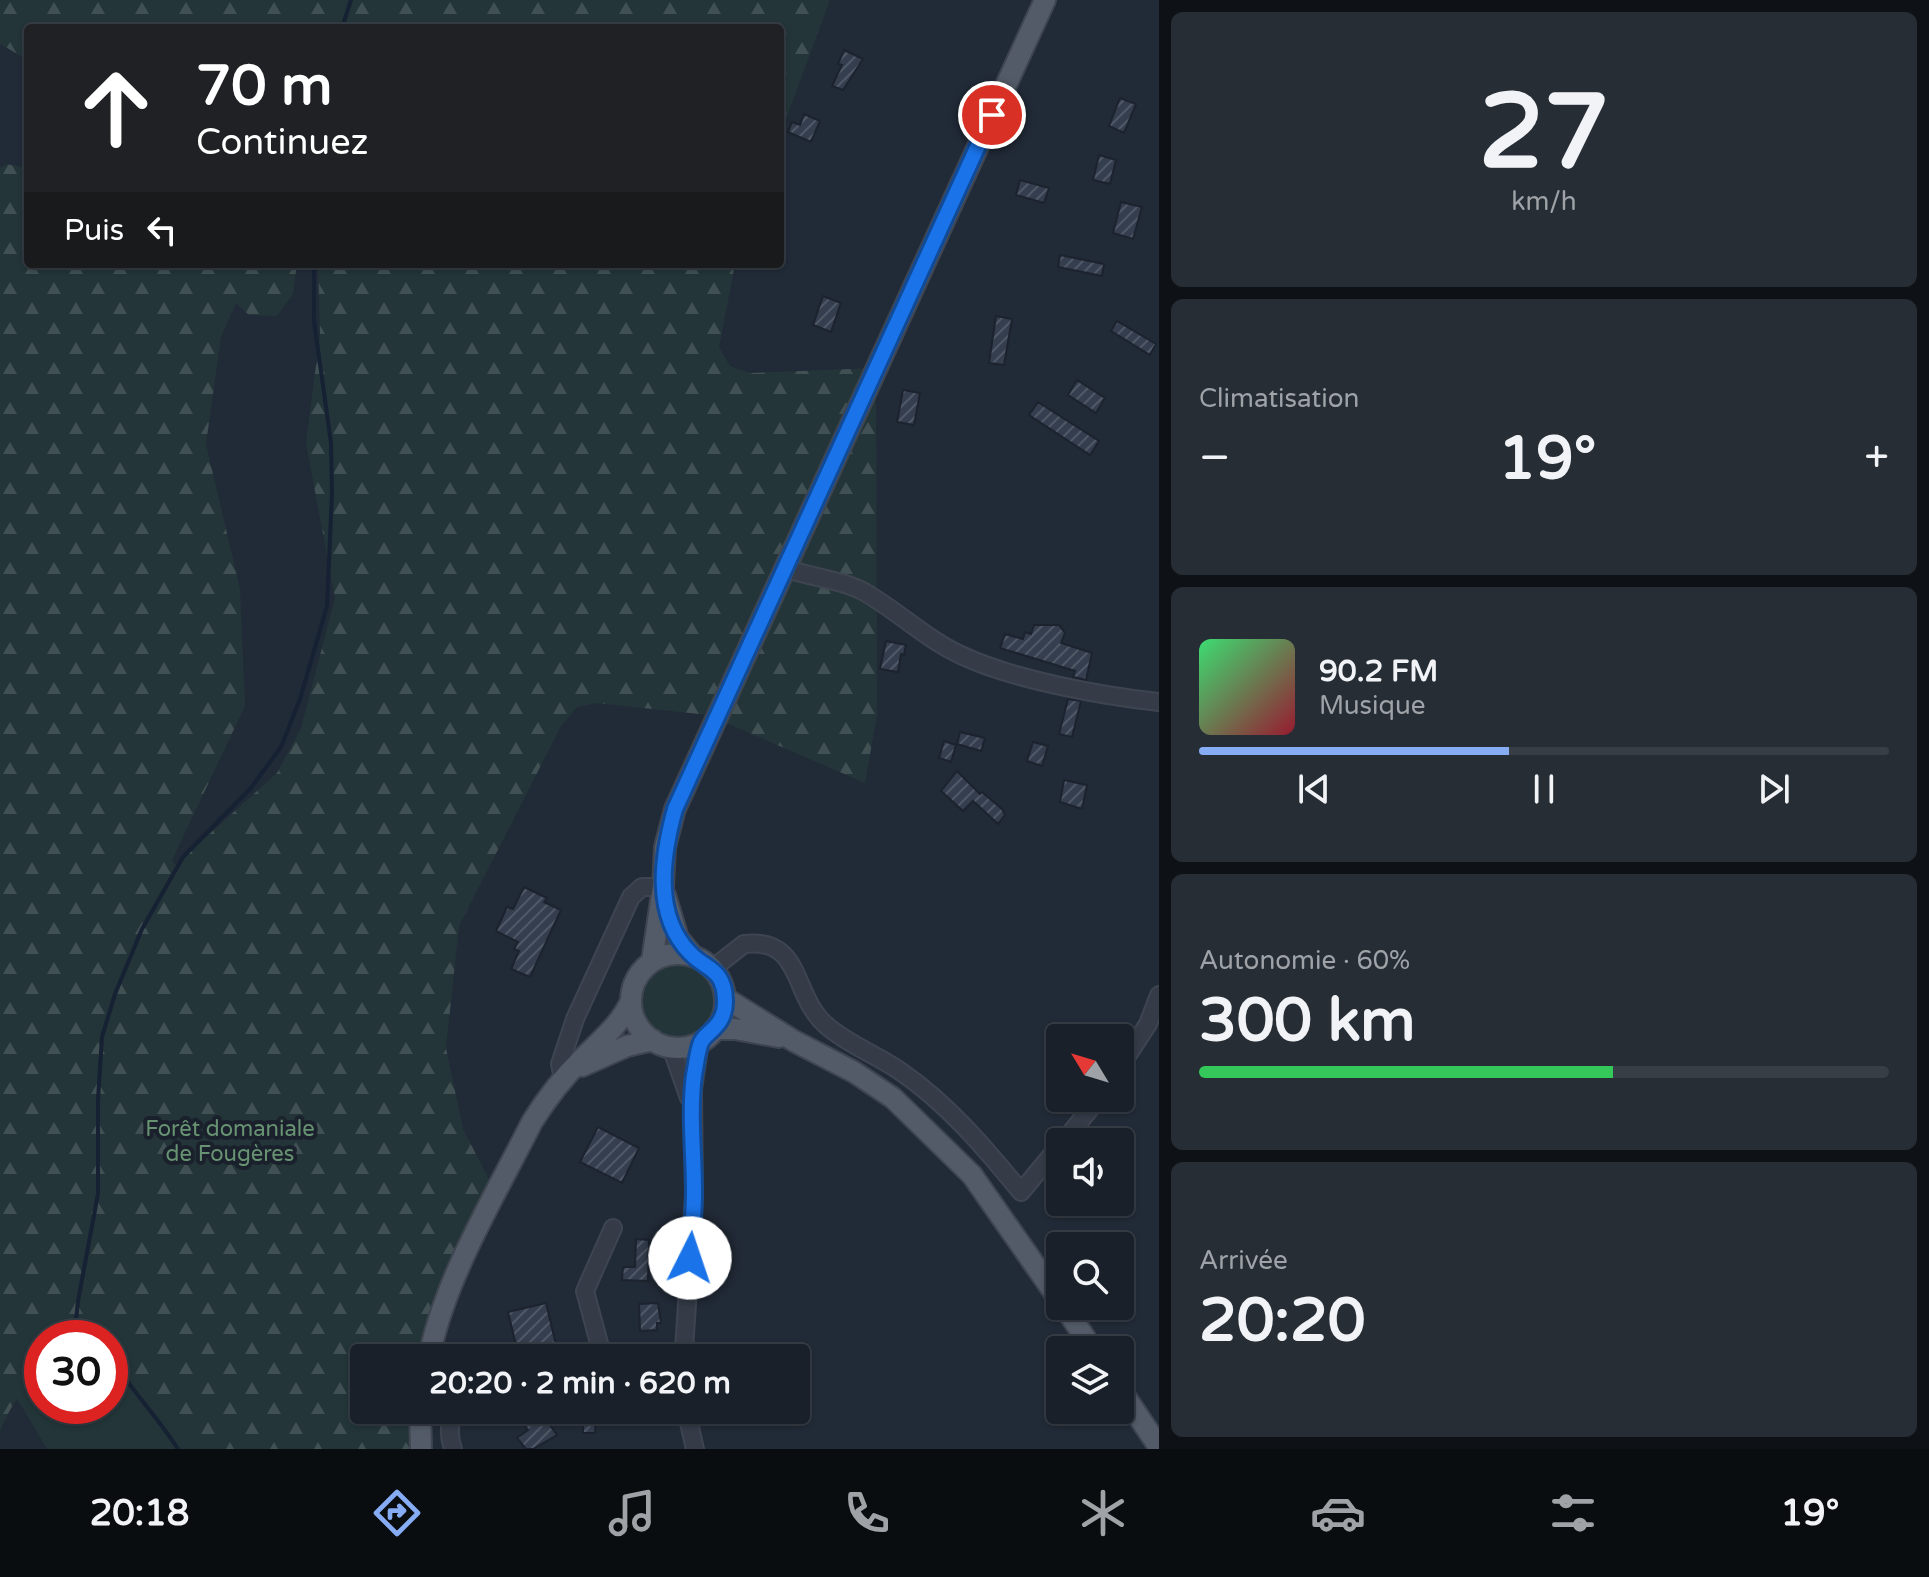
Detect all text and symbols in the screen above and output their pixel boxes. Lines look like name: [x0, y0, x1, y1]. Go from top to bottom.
text: 70 m: [196, 53, 332, 120]
icon: ahead: [64, 56, 168, 160]
text: 27: [1479, 71, 1609, 196]
pin: [958, 81, 1026, 149]
icon: arrive: [970, 93, 1014, 137]
text: Continuez: [196, 121, 369, 164]
text: km/h: [1511, 186, 1577, 217]
icon: left: [140, 208, 184, 252]
text: Puis: [64, 212, 124, 249]
text: Climatisation: [1199, 383, 1359, 414]
text: 19°: [1498, 423, 1596, 495]
text: −: [1199, 432, 1230, 485]
text: +: [1864, 432, 1889, 485]
text: 90.2 FM: [1319, 653, 1438, 690]
text: Musique: [1319, 690, 1426, 721]
icon: previous: [1292, 767, 1336, 811]
icon: pause: [1522, 767, 1566, 811]
icon: next: [1752, 767, 1796, 811]
text: Autonomie · 60%: [1199, 945, 1410, 976]
text: 300 km: [1199, 985, 1415, 1057]
north arrow: [1046, 1024, 1134, 1112]
map controls: [1046, 1024, 1134, 1424]
park label: Forêt domaniale de Fougères: [145, 1116, 315, 1167]
button: sound: [1046, 1128, 1134, 1216]
position arrow: [648, 1216, 732, 1300]
button: search: [1046, 1232, 1134, 1320]
text: Arrivée: [1199, 1245, 1288, 1276]
text: 20:20: [1199, 1285, 1365, 1357]
speed limit sign: 30: [24, 1320, 128, 1424]
button: layers: [1046, 1336, 1134, 1424]
text: 20:20 · 2 min · 620 m: [429, 1365, 731, 1402]
icon: directions: [369, 1485, 425, 1541]
icon: music: [604, 1485, 660, 1541]
icon: phone: [839, 1485, 895, 1541]
icon: climate: [1075, 1485, 1131, 1541]
icon: car: [1310, 1485, 1366, 1541]
icon: filters: [1545, 1485, 1601, 1541]
text: 20:18: [90, 1492, 189, 1535]
text: 19°: [1781, 1492, 1839, 1535]

